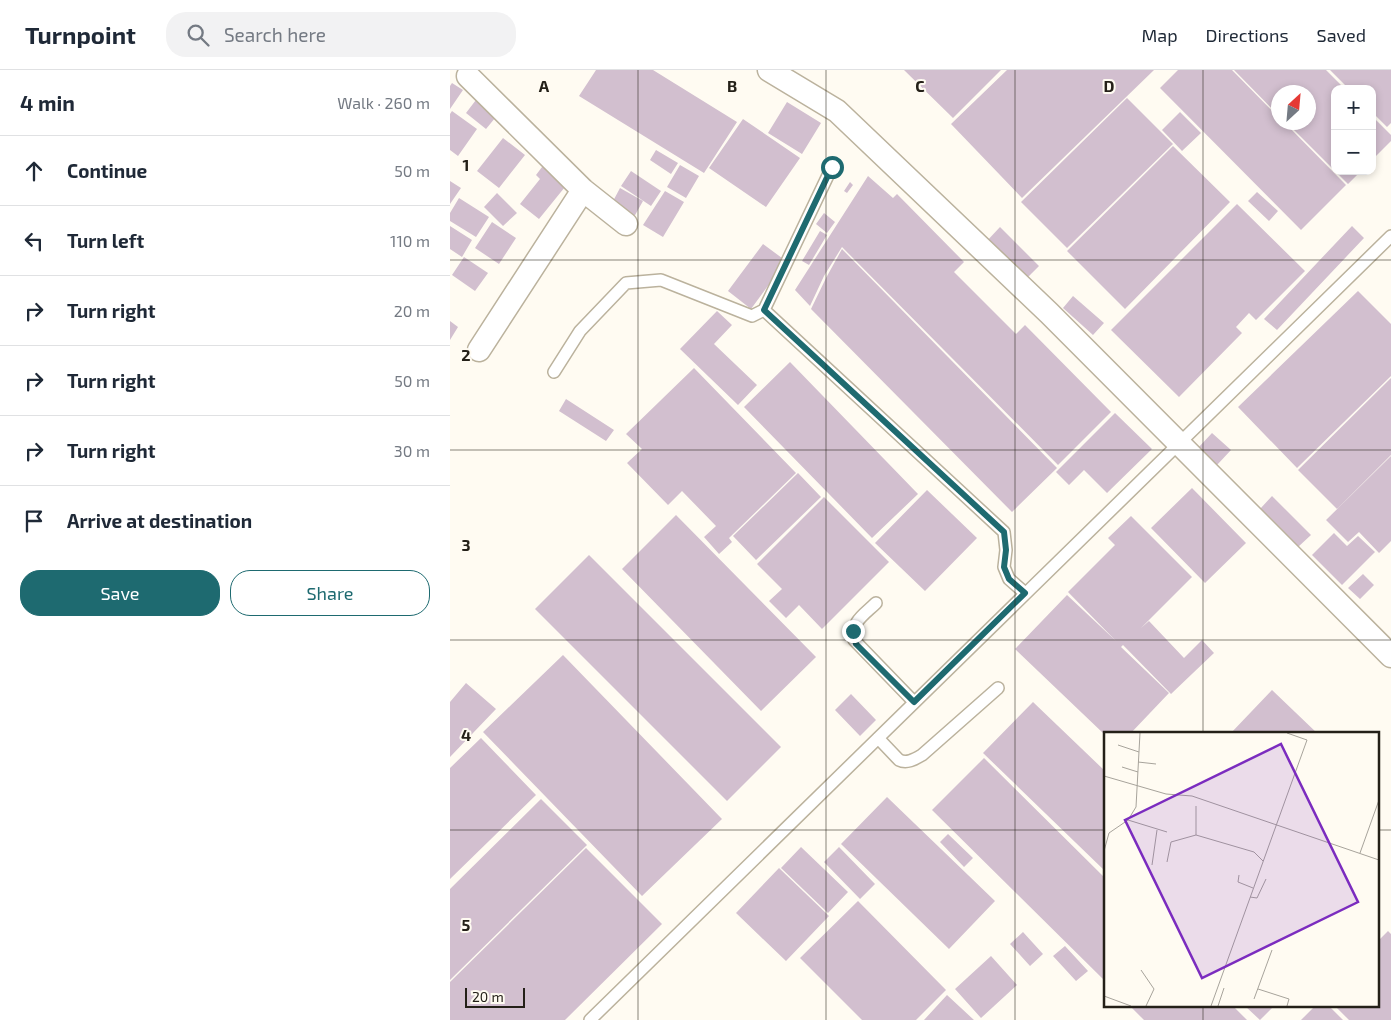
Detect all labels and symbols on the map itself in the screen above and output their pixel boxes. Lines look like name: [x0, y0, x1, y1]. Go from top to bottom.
text: A: [539, 76, 550, 95]
text: B: [727, 76, 737, 95]
text: C: [915, 76, 925, 95]
text: D: [1104, 76, 1115, 95]
north arrow: [1271, 85, 1316, 130]
text: 1: [463, 155, 469, 174]
route start: [821, 156, 844, 179]
text: 2: [461, 345, 471, 364]
text: 3: [461, 535, 471, 554]
route end: [842, 620, 865, 643]
text: 4: [461, 725, 471, 744]
inset map: [1104, 732, 1378, 1008]
text: 5: [462, 915, 471, 934]
scale bar: [465, 985, 525, 1008]

